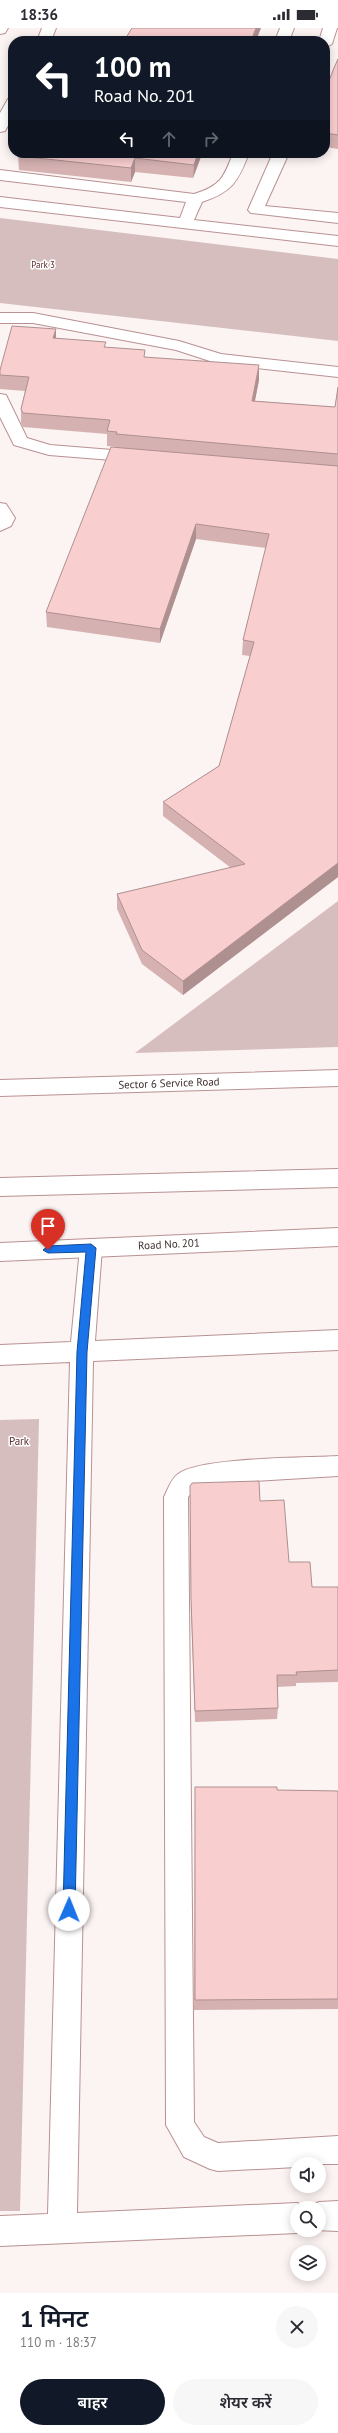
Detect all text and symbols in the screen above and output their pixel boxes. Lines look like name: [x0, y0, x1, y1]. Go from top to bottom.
text: 18:36: [20, 5, 58, 24]
text: 100 m: [94, 48, 171, 85]
icon: left: [28, 52, 80, 104]
text: Road No. 201: [94, 84, 195, 107]
icon: left: [116, 128, 138, 150]
icon: ahead: [158, 128, 180, 150]
icon: right: [200, 128, 222, 150]
park label: Park 3: [31, 259, 55, 270]
street label: Sector 6 Service Road: [118, 1074, 220, 1092]
pin: [31, 1209, 65, 1250]
icon: arrive: [37, 1215, 59, 1237]
street label: Road No. 201: [138, 1235, 200, 1253]
park label: Park: [9, 1434, 30, 1448]
position arrow: [48, 1889, 90, 1931]
map controls: [290, 2157, 326, 2281]
button: sound: [290, 2157, 326, 2193]
button: search: [290, 2201, 326, 2237]
button: layers: [290, 2245, 326, 2281]
text: 1 मिनट: [20, 2303, 88, 2334]
button: close: [276, 2306, 318, 2348]
text: 110 m · 18:37: [20, 2334, 97, 2351]
button: बाहर: [20, 2379, 165, 2425]
button: शेयर करें: [173, 2379, 318, 2425]

